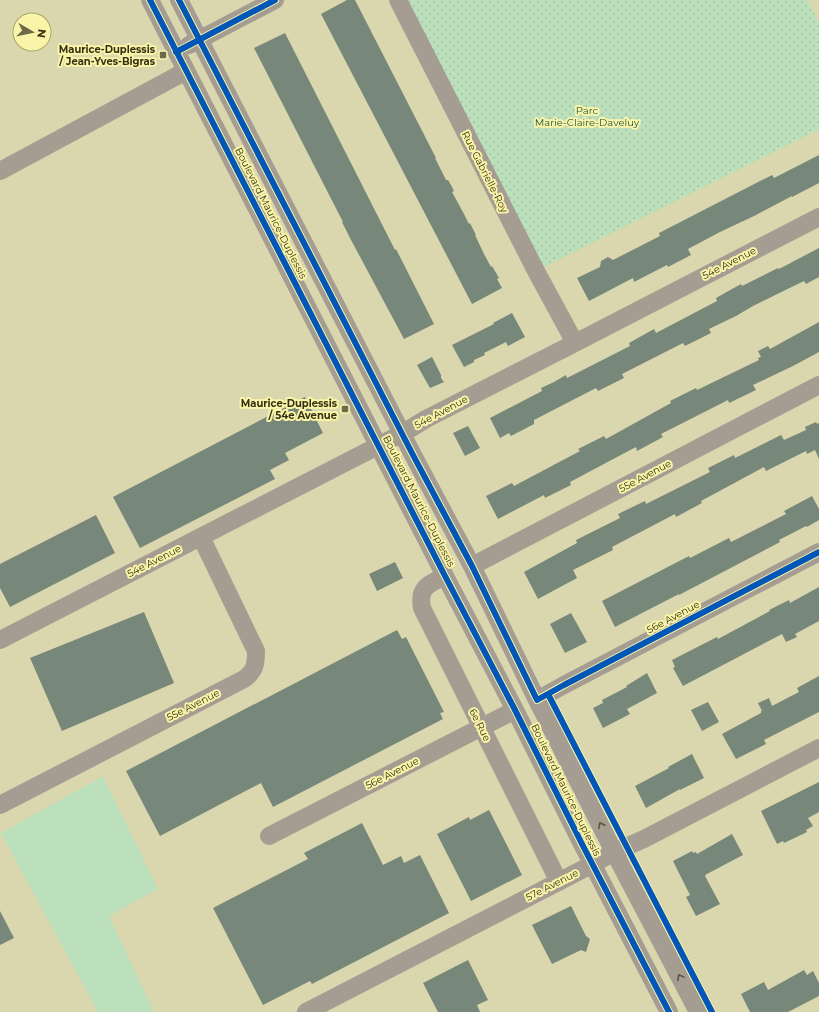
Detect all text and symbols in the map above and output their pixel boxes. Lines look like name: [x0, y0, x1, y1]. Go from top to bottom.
north arrow: [12, 12, 52, 52]
text: N: [34, 28, 49, 39]
place label: Maurice-Duplessis / Jean-Yves-Bigras: [58, 43, 156, 68]
marker: Maurice-Duplessis / Jean-Yves-Bigras: [158, 50, 168, 60]
park label: Parc Marie-Claire-Daveluy: [535, 104, 640, 129]
street label: Rue Gabrielle-Roy: [459, 129, 511, 215]
street label: Boulevard Maurice-Duplessis: [232, 145, 310, 281]
street label: 54e Avenue: [700, 244, 758, 282]
street label: 54e Avenue: [412, 392, 470, 432]
place label: Maurice-Duplessis / 54e Avenue: [241, 397, 338, 422]
marker: Maurice-Duplessis / 54e Avenue: [340, 404, 350, 414]
street label: Boulevard Maurice-Duplessis: [380, 433, 458, 569]
street label: 55e Avenue: [616, 457, 674, 495]
street label: 54e Avenue: [125, 542, 183, 580]
street label: 56e Avenue: [644, 598, 702, 636]
street label: 55e Avenue: [164, 686, 222, 724]
street label: 6e Rue: [466, 707, 494, 743]
street label: Boulevard Maurice-Duplessis: [528, 722, 604, 858]
street label: 56e Avenue: [363, 754, 421, 792]
one-way arrow: [598, 822, 605, 829]
street label: 57e Avenue: [524, 866, 580, 904]
one-way arrow: [677, 974, 685, 982]

